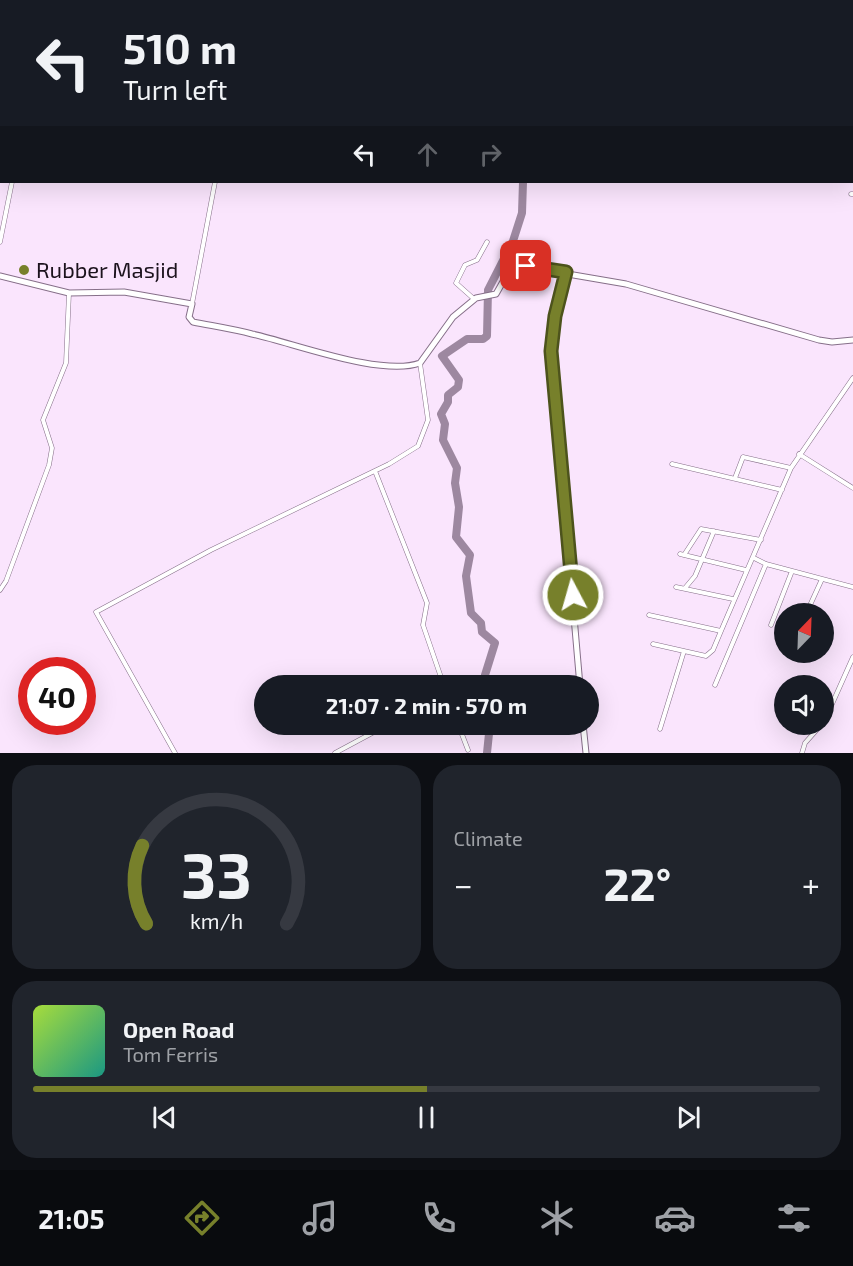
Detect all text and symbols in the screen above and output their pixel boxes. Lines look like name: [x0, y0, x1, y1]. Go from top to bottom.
text: 510 m: [123, 22, 237, 72]
icon: left: [24, 24, 102, 102]
text: Turn left: [123, 73, 227, 105]
icon: left: [348, 138, 381, 171]
icon: ahead: [411, 138, 444, 171]
icon: right: [474, 138, 507, 171]
pin: [500, 240, 551, 291]
icon: arrive: [509, 249, 542, 282]
place label: Rubber Masjid: [36, 256, 178, 283]
marker: Rubber Masjid: [17, 263, 31, 277]
position arrow: [541, 563, 605, 627]
north arrow: [774, 603, 834, 663]
map controls: [774, 603, 834, 735]
speed limit sign: 40: [18, 657, 96, 735]
button: sound: [774, 675, 834, 735]
text: 21:07 · 2 min · 570 m: [326, 692, 527, 718]
text: Climate: [454, 826, 523, 850]
text: 33: [181, 836, 252, 911]
text: 22°: [603, 856, 671, 910]
text: −: [454, 864, 473, 904]
text: +: [802, 864, 820, 904]
text: km/h: [190, 908, 243, 933]
text: Open Road: [123, 1016, 235, 1042]
text: Tom Ferris: [123, 1042, 218, 1066]
icon: previous: [148, 1101, 181, 1134]
icon: pause: [410, 1101, 443, 1134]
icon: next: [672, 1101, 705, 1134]
icon: directions: [181, 1197, 223, 1239]
icon: music: [299, 1197, 341, 1239]
icon: phone: [418, 1197, 460, 1239]
icon: climate: [536, 1197, 578, 1239]
icon: car: [654, 1197, 696, 1239]
icon: filters: [773, 1197, 815, 1239]
text: 21:05: [38, 1202, 104, 1234]

